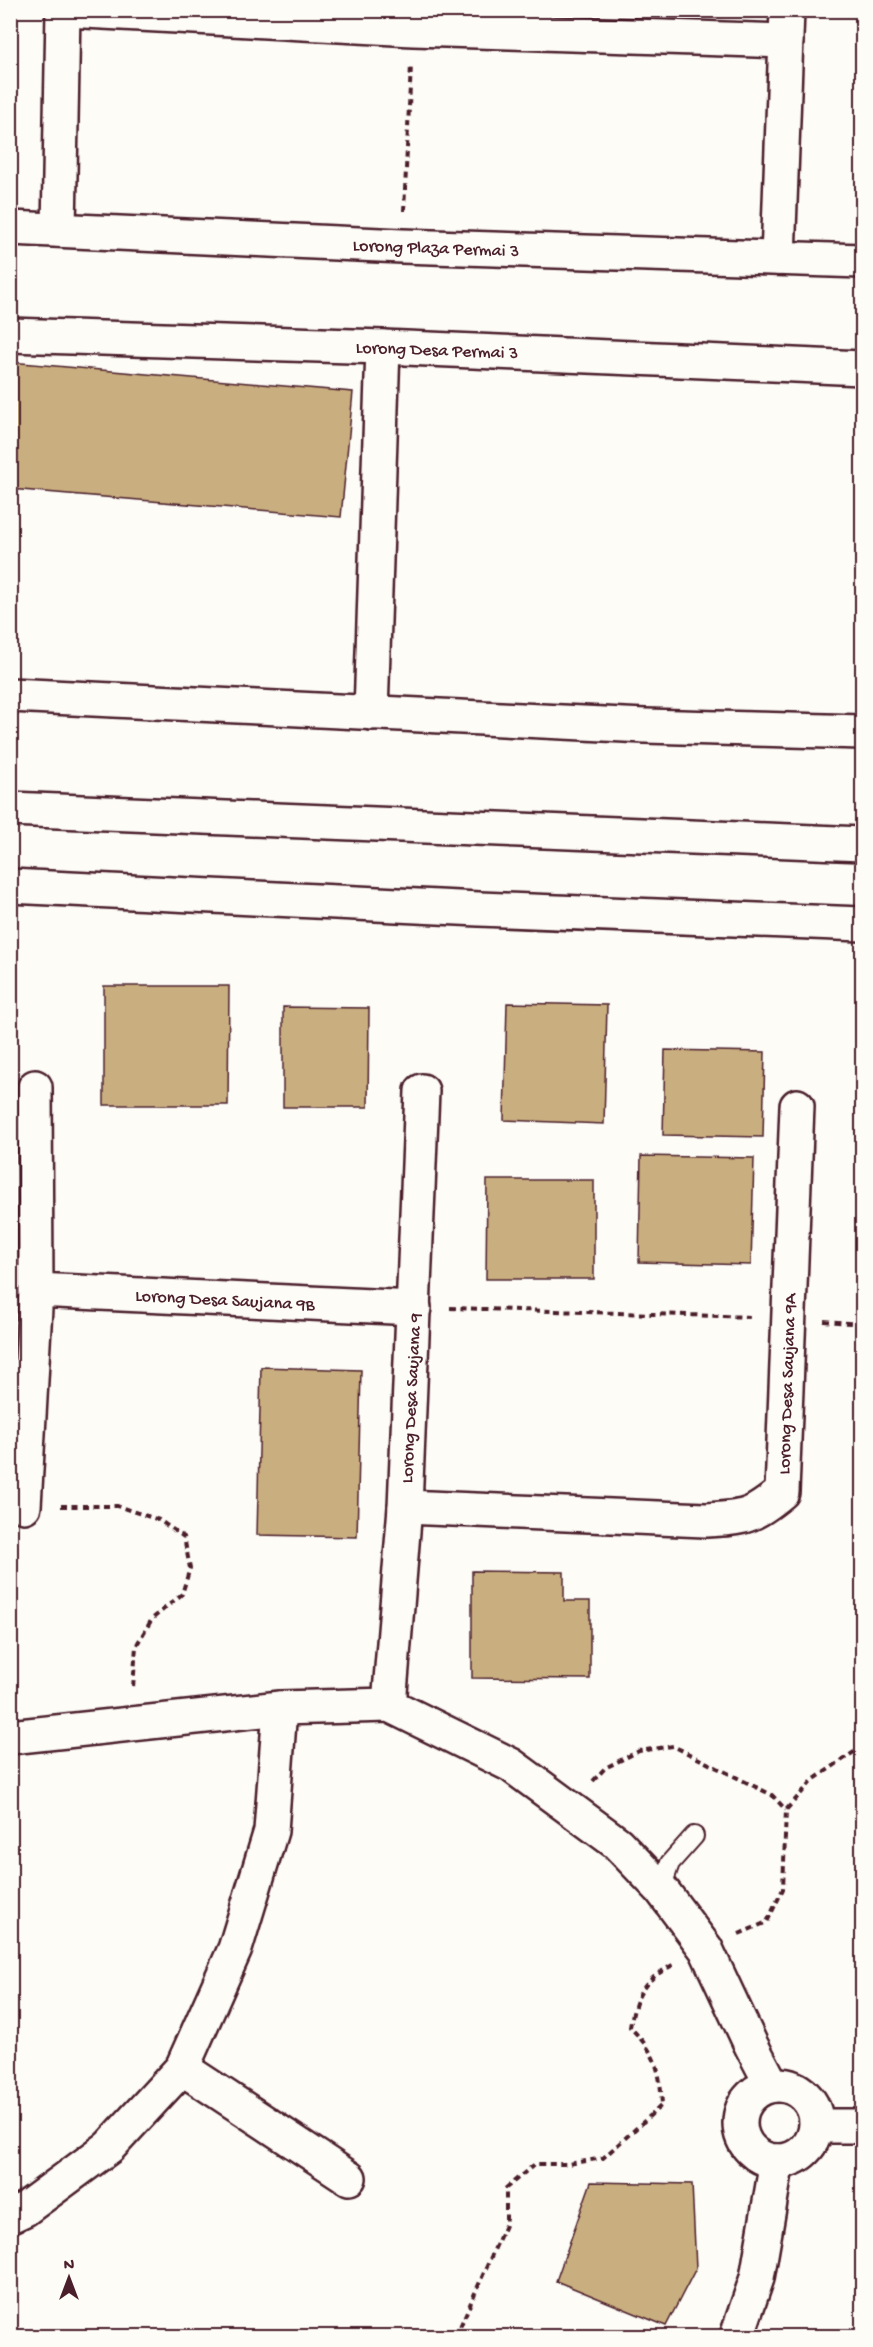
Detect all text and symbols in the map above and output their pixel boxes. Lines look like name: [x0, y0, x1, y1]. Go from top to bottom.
street label: Lorong Plaza Permai 3: [352, 236, 520, 263]
street label: Lorong Desa Permai 3: [355, 338, 518, 365]
street label: Lorong Desa Saujana 9B: [135, 1286, 316, 1317]
street label: Lorong Desa Saujana 9A: [775, 1292, 802, 1475]
street label: Lorong Desa Saujana 9: [398, 1312, 427, 1484]
north arrow: [39, 2248, 99, 2308]
text: N: [64, 2257, 75, 2276]

